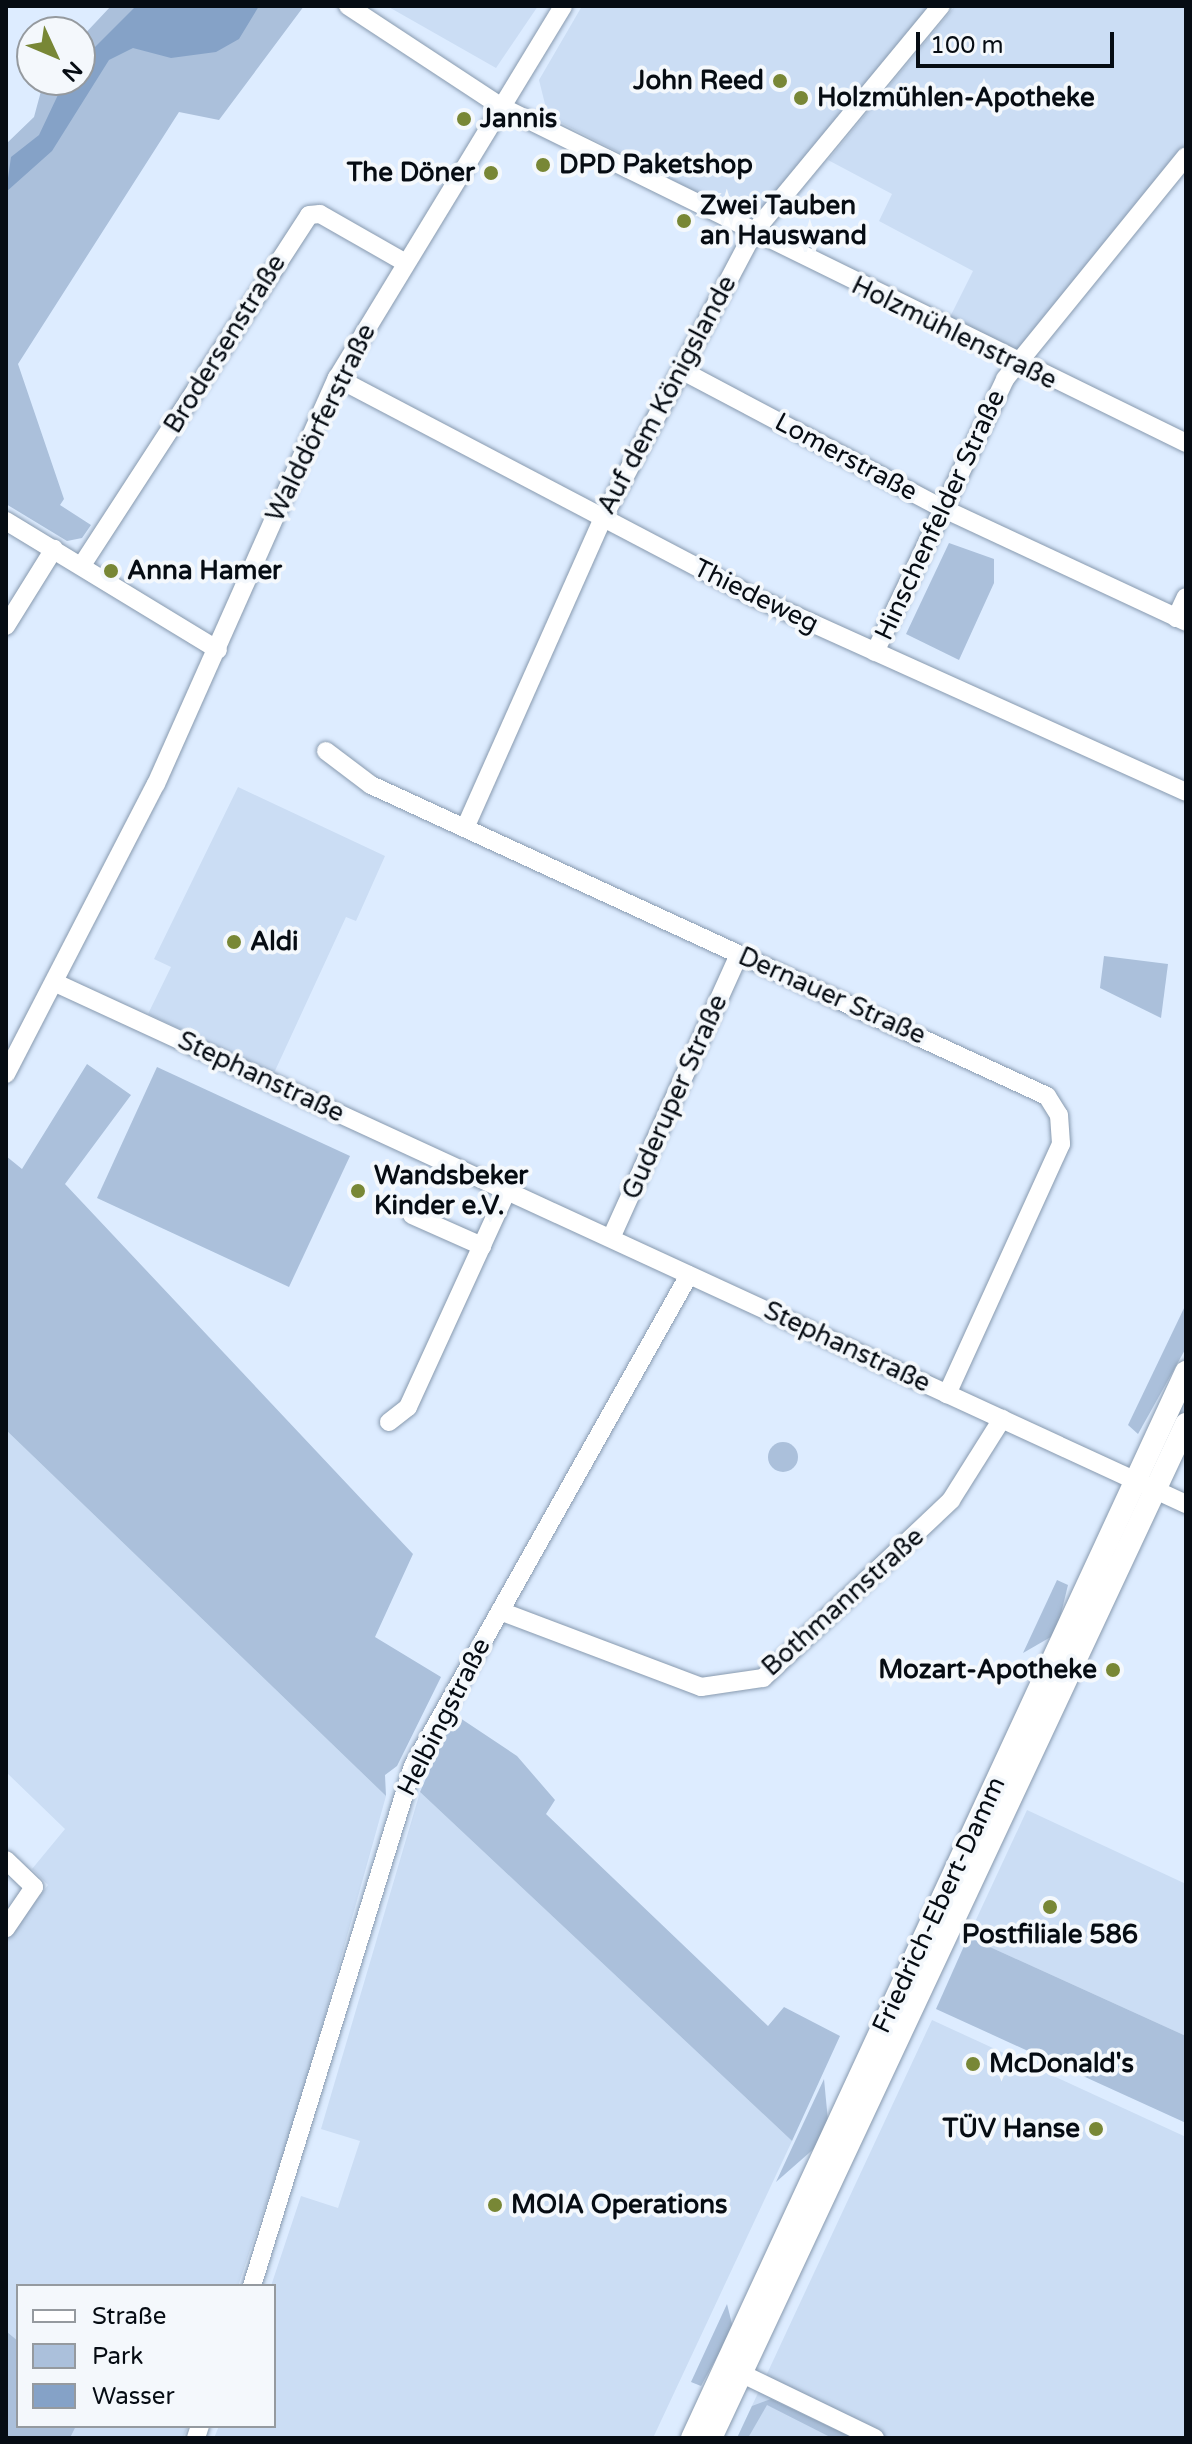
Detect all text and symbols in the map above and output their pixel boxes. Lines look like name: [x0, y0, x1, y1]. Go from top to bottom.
north arrow: [16, 16, 96, 96]
scale bar: [920, 16, 1118, 66]
text: 100 m: [930, 31, 1004, 60]
text: N: [56, 56, 87, 87]
place label: John Reed: [633, 65, 764, 97]
marker: John Reed: [771, 72, 789, 90]
place label: Holzmühlen-Apotheke: [817, 82, 1095, 114]
marker: Holzmühlen-Apotheke: [792, 89, 810, 107]
place label: Jannis: [480, 103, 557, 135]
marker: Jannis: [455, 110, 473, 128]
place label: DPD Paketshop: [559, 149, 753, 181]
marker: DPD Paketshop: [534, 156, 552, 174]
place label: The Döner: [347, 157, 475, 189]
marker: The Döner: [482, 164, 500, 182]
place label: Zwei Tauben an Hauswand: [700, 190, 867, 252]
marker: Zwei Tauben an Hauswand: [675, 212, 693, 230]
street label: Brodersenstraße: [158, 249, 292, 439]
street label: Auf dem Königslande: [591, 270, 743, 520]
street label: Holzmühlenstraße: [846, 270, 1062, 396]
street label: Walddörferstraße: [260, 319, 382, 527]
street label: Hinschenfelder Straße: [868, 385, 1012, 645]
street label: Lomerstraße: [769, 406, 923, 508]
street label: Thiedeweg: [688, 552, 824, 640]
place label: Anna Hamer: [127, 555, 282, 587]
marker: Anna Hamer: [102, 562, 120, 580]
place label: Aldi: [250, 926, 299, 958]
marker: Aldi: [225, 933, 243, 951]
street label: Dernauer Straße: [733, 941, 931, 1051]
street label: Guderuper Straße: [616, 990, 734, 1204]
street label: Stephanstraße: [173, 1025, 349, 1129]
place label: Wandsbeker Kinder e.V.: [374, 1160, 528, 1222]
marker: Wandsbeker Kinder e.V.: [349, 1182, 367, 1200]
street label: Stephanstraße: [759, 1295, 935, 1399]
street label: Bothmannstraße: [756, 1521, 930, 1683]
street label: Helbingstraße: [391, 1633, 497, 1801]
place label: Mozart-Apotheke: [878, 1654, 1097, 1686]
marker: Mozart-Apotheke: [1104, 1661, 1122, 1679]
street label: Friedrich-Ebert-Damm: [866, 1772, 1012, 2038]
marker: Postfiliale 586: [1041, 1898, 1059, 1916]
place label: Postfiliale 586: [962, 1919, 1138, 1951]
place label: McDonald's: [989, 2048, 1134, 2080]
marker: McDonald's: [964, 2055, 982, 2073]
place label: TÜV Hanse: [942, 2113, 1080, 2145]
marker: TÜV Hanse: [1087, 2120, 1105, 2138]
place label: MOIA Operations: [511, 2189, 728, 2221]
marker: MOIA Operations: [486, 2196, 504, 2214]
legend: [16, 2284, 276, 2428]
text: Straße: [92, 2302, 166, 2331]
text: Park: [92, 2342, 143, 2371]
text: Wasser: [92, 2382, 175, 2411]

